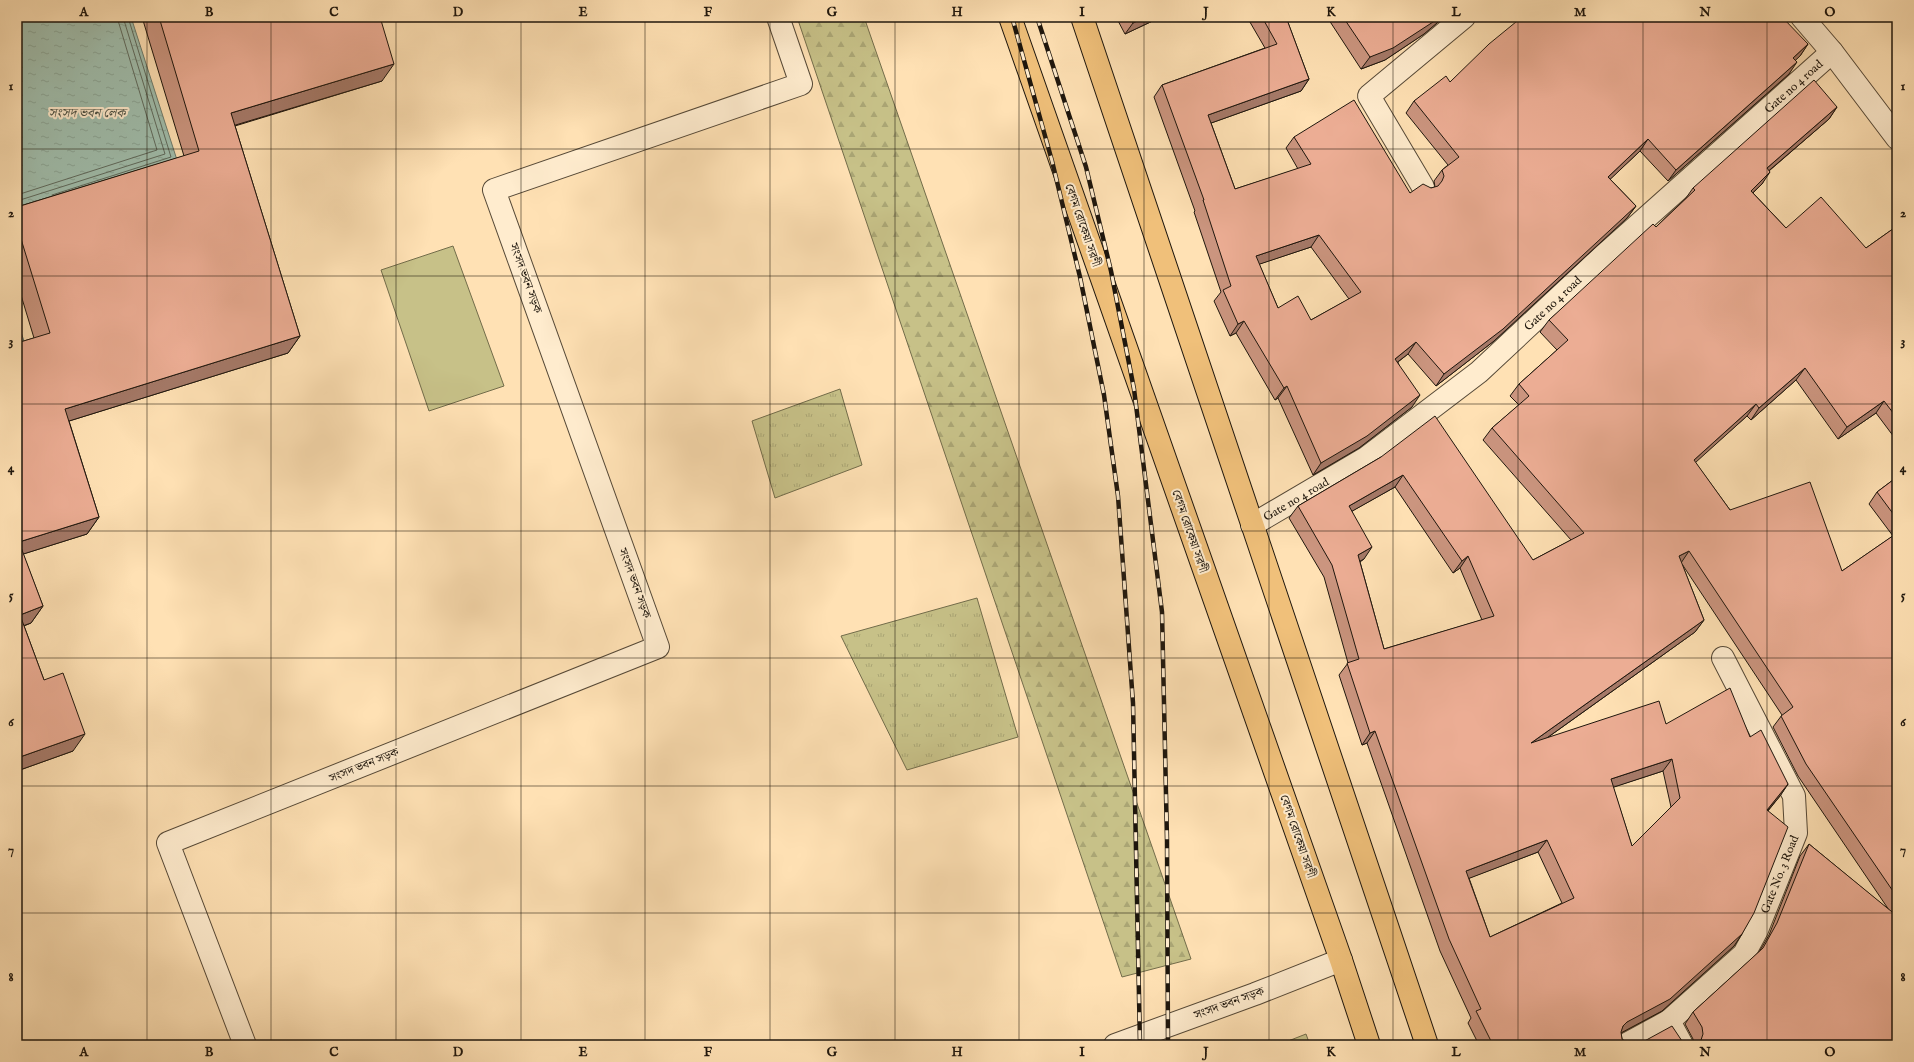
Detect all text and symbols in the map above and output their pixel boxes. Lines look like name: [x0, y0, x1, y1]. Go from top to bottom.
text: A: [79, 4, 90, 21]
text: B: [205, 4, 214, 21]
text: C: [329, 4, 339, 21]
text: D: [453, 4, 464, 21]
text: E: [578, 4, 588, 21]
text: F: [704, 4, 713, 21]
text: G: [827, 4, 838, 21]
text: H: [951, 4, 963, 21]
text: I: [1079, 4, 1085, 21]
text: J: [1201, 4, 1209, 21]
text: K: [1326, 4, 1336, 21]
text: L: [1450, 4, 1461, 21]
text: M: [1574, 4, 1587, 21]
text: N: [1698, 4, 1711, 21]
text: O: [1825, 4, 1836, 21]
street label: Gate no 4 road: [1761, 56, 1827, 117]
text: 1: [9, 78, 14, 95]
text: 1: [1901, 78, 1906, 95]
water label: সংসদ ভবন লেক: [49, 105, 128, 122]
street label: বেগম রোকেয়া সরণী: [1061, 181, 1105, 269]
text: 2: [8, 205, 14, 222]
text: 2: [1900, 205, 1906, 222]
street label: সংসদ ভবন সড়ক: [506, 240, 545, 316]
street label: Gate no 4 road: [1521, 273, 1585, 334]
text: 3: [9, 333, 14, 350]
text: 3: [1901, 333, 1906, 350]
text: 4: [8, 460, 15, 477]
text: 4: [1900, 460, 1907, 477]
street label: Gate no 4 road: [1261, 474, 1332, 525]
street label: বেগম রোকেয়া সরণী: [1168, 487, 1212, 575]
street label: সংসদ ভবন সড়ক: [615, 545, 654, 621]
text: 5: [9, 587, 14, 604]
text: 5: [1901, 587, 1906, 604]
text: 6: [8, 714, 14, 731]
text: 6: [1900, 714, 1906, 731]
street label: সংসদ ভবন সড়ক: [326, 745, 402, 787]
street label: বেগম রোকেয়া সরণী: [1276, 792, 1320, 880]
street label: Gate No. 3 Road: [1757, 833, 1803, 916]
text: 7: [8, 842, 14, 859]
text: 7: [1900, 842, 1906, 859]
text: 8: [8, 969, 14, 986]
text: 8: [1900, 969, 1906, 986]
street label: সংসদ ভবন সড়ক: [1191, 984, 1267, 1023]
text: A: [79, 1044, 90, 1061]
text: B: [205, 1044, 214, 1061]
text: C: [329, 1044, 339, 1061]
text: D: [453, 1044, 464, 1061]
text: E: [578, 1044, 588, 1061]
text: F: [704, 1044, 713, 1061]
text: G: [827, 1044, 838, 1061]
text: H: [951, 1044, 963, 1061]
text: I: [1079, 1044, 1085, 1061]
text: J: [1201, 1044, 1209, 1061]
text: K: [1326, 1044, 1336, 1061]
text: L: [1450, 1044, 1461, 1061]
text: M: [1574, 1044, 1587, 1061]
text: N: [1698, 1044, 1711, 1061]
text: O: [1825, 1044, 1836, 1061]

